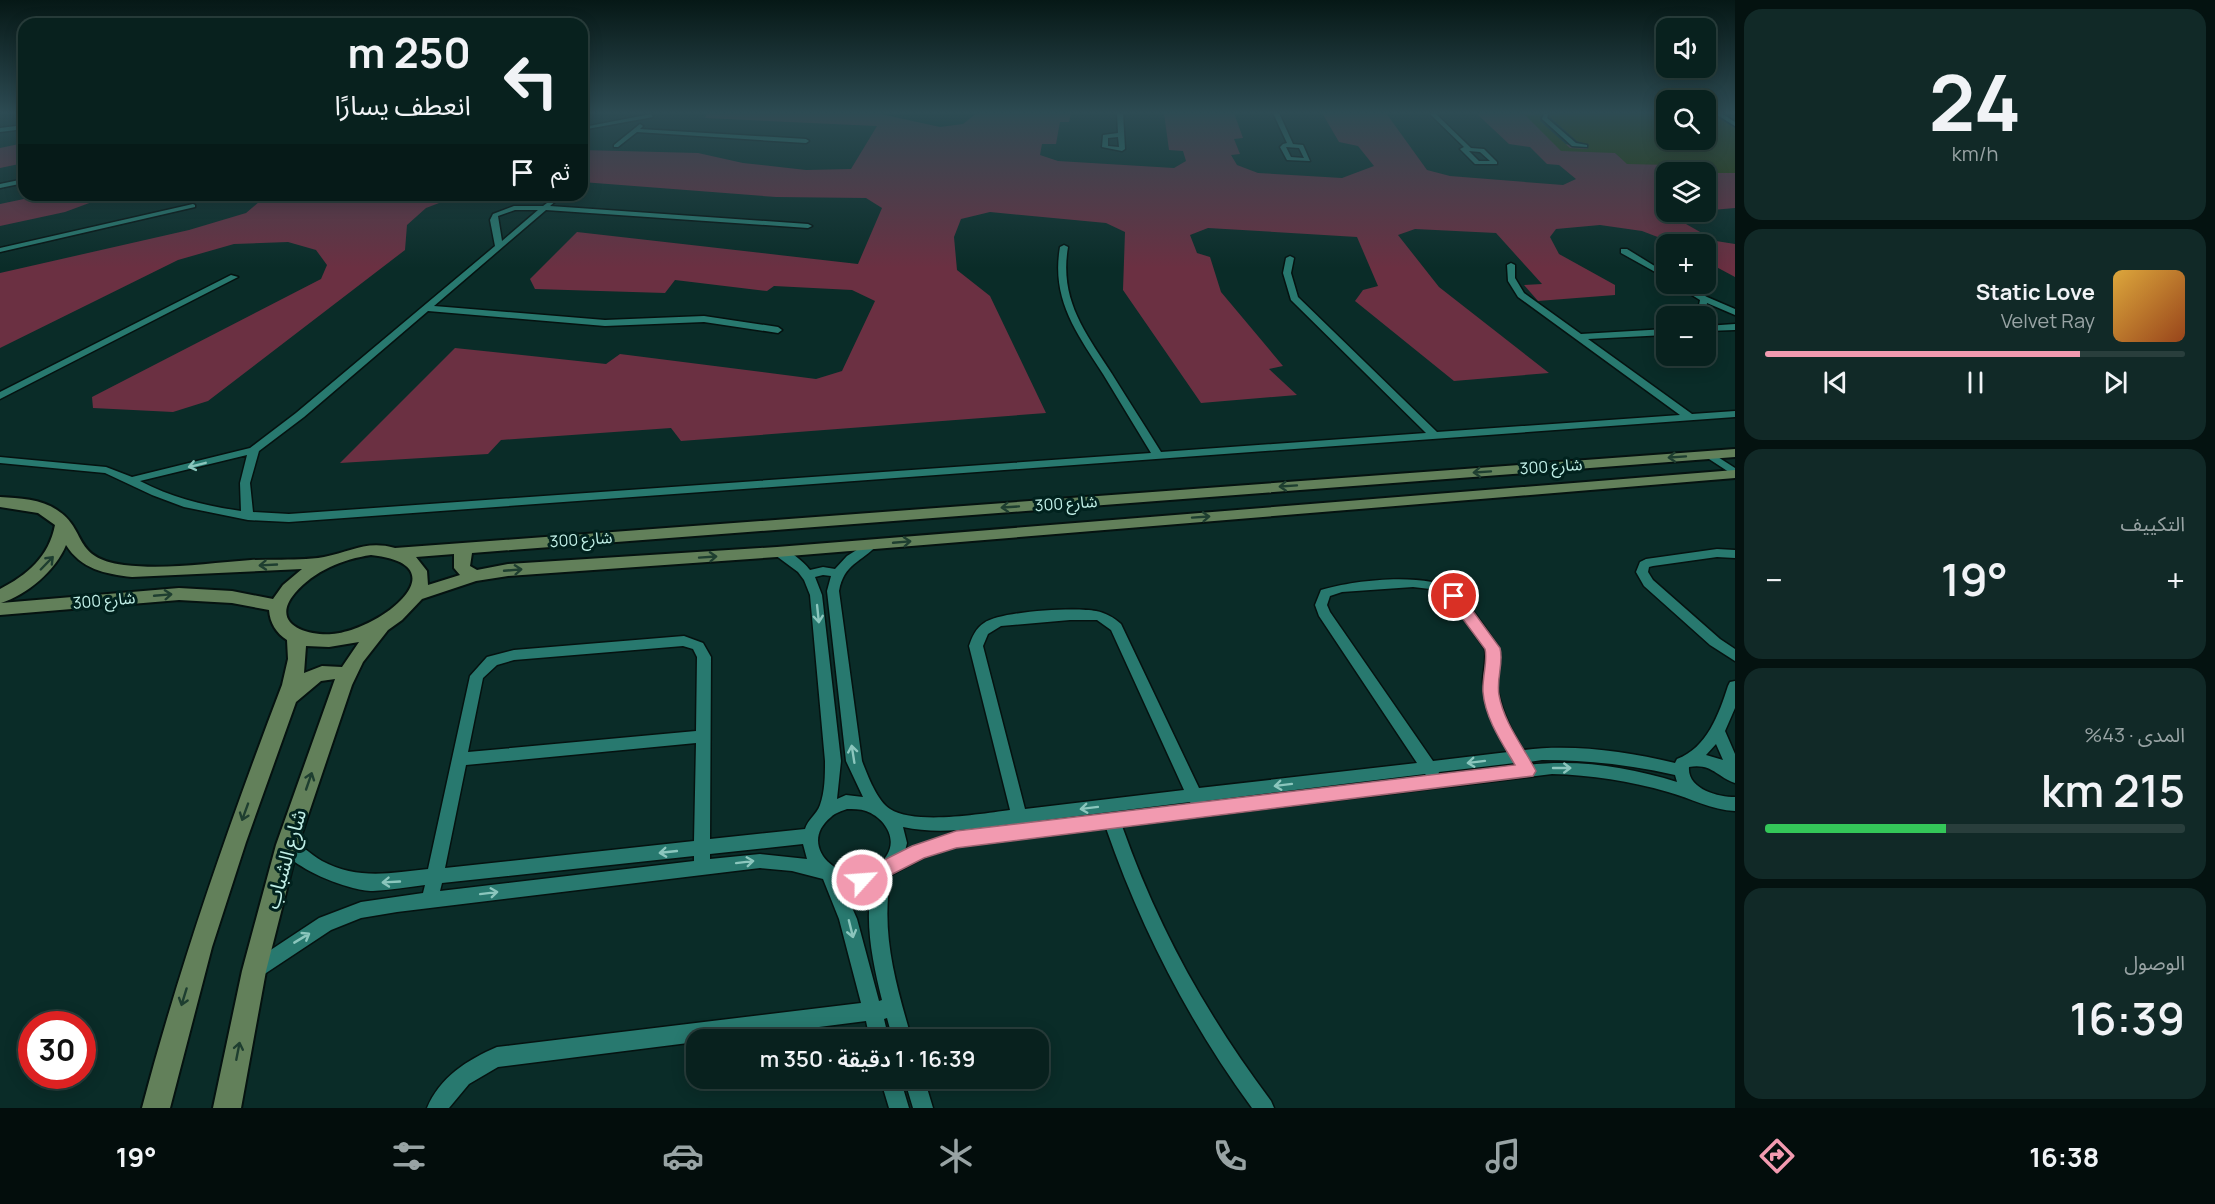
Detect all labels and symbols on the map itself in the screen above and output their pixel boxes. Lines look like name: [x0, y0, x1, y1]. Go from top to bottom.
one-way arrow: [1667, 452, 1687, 463]
street label: شارع 300: [1519, 453, 1583, 481]
one-way arrow: [188, 460, 207, 471]
one-way arrow: [1473, 466, 1493, 477]
one-way arrow: [1278, 481, 1298, 492]
street label: شارع 300: [1034, 490, 1098, 518]
one-way arrow: [1000, 502, 1020, 513]
one-way arrow: [1191, 511, 1211, 522]
street label: شارع 300: [549, 526, 613, 554]
one-way arrow: [892, 536, 912, 547]
one-way arrow: [697, 551, 717, 562]
one-way arrow: [40, 555, 54, 570]
one-way arrow: [258, 559, 278, 570]
one-way arrow: [503, 564, 523, 575]
pin: [1428, 570, 1479, 621]
street label: شارع 300: [72, 586, 136, 616]
one-way arrow: [152, 590, 172, 601]
one-way arrow: [813, 603, 824, 623]
one-way arrow: [848, 744, 859, 764]
one-way arrow: [1467, 757, 1487, 768]
one-way arrow: [1552, 762, 1572, 774]
one-way arrow: [304, 772, 315, 791]
one-way arrow: [1273, 780, 1293, 791]
one-way arrow: [239, 802, 250, 821]
one-way arrow: [1080, 803, 1099, 814]
street label: شارع الشباب: [258, 806, 314, 913]
one-way arrow: [659, 846, 679, 857]
position arrow: [830, 848, 894, 912]
one-way arrow: [735, 857, 755, 868]
one-way arrow: [381, 876, 401, 887]
one-way arrow: [479, 887, 499, 898]
one-way arrow: [845, 919, 857, 938]
one-way arrow: [293, 932, 310, 944]
one-way arrow: [178, 987, 189, 1006]
speed limit sign: 30: [18, 1011, 96, 1089]
one-way arrow: [233, 1041, 244, 1061]

